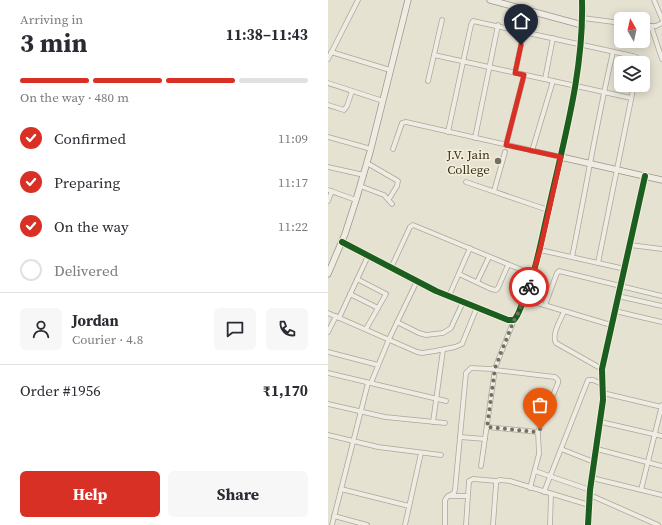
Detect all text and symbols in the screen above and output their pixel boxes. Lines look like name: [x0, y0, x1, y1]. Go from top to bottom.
pin: [504, 4, 538, 45]
icon: home: [510, 10, 532, 32]
text: Arriving in: [20, 11, 83, 28]
north arrow: [614, 12, 650, 48]
map controls: [614, 12, 650, 92]
text: 11:38–11:43: [226, 24, 308, 45]
text: 3 min: [20, 25, 87, 61]
button: layers: [614, 56, 650, 92]
text: On the way · 480 m: [20, 89, 129, 106]
icon: check: [20, 127, 42, 149]
text: Confirmed: [54, 128, 126, 149]
text: 11:09: [278, 130, 308, 147]
place label: J.V. Jain College: [446, 146, 490, 178]
marker: J.V. Jain College: [493, 156, 503, 166]
icon: check: [20, 171, 42, 193]
text: Preparing: [54, 172, 120, 193]
text: 11:17: [278, 174, 308, 191]
icon: check: [20, 215, 42, 237]
text: On the way: [54, 216, 129, 237]
text: 11:22: [278, 218, 308, 235]
text: Delivered: [54, 260, 118, 281]
courier: [509, 267, 549, 307]
icon: bike: [518, 276, 540, 298]
button: person: [20, 308, 62, 350]
button: chat: [214, 308, 256, 350]
button: phone: [266, 308, 308, 350]
text: Jordan: [72, 310, 119, 331]
text: Courier · 4.8: [72, 331, 143, 348]
text: Order #1956: [20, 380, 101, 401]
text: ₹1,170: [263, 380, 308, 401]
pin: [523, 388, 557, 429]
icon: bag: [529, 394, 551, 416]
button: Help: [20, 471, 160, 517]
button: Share: [168, 471, 308, 517]

